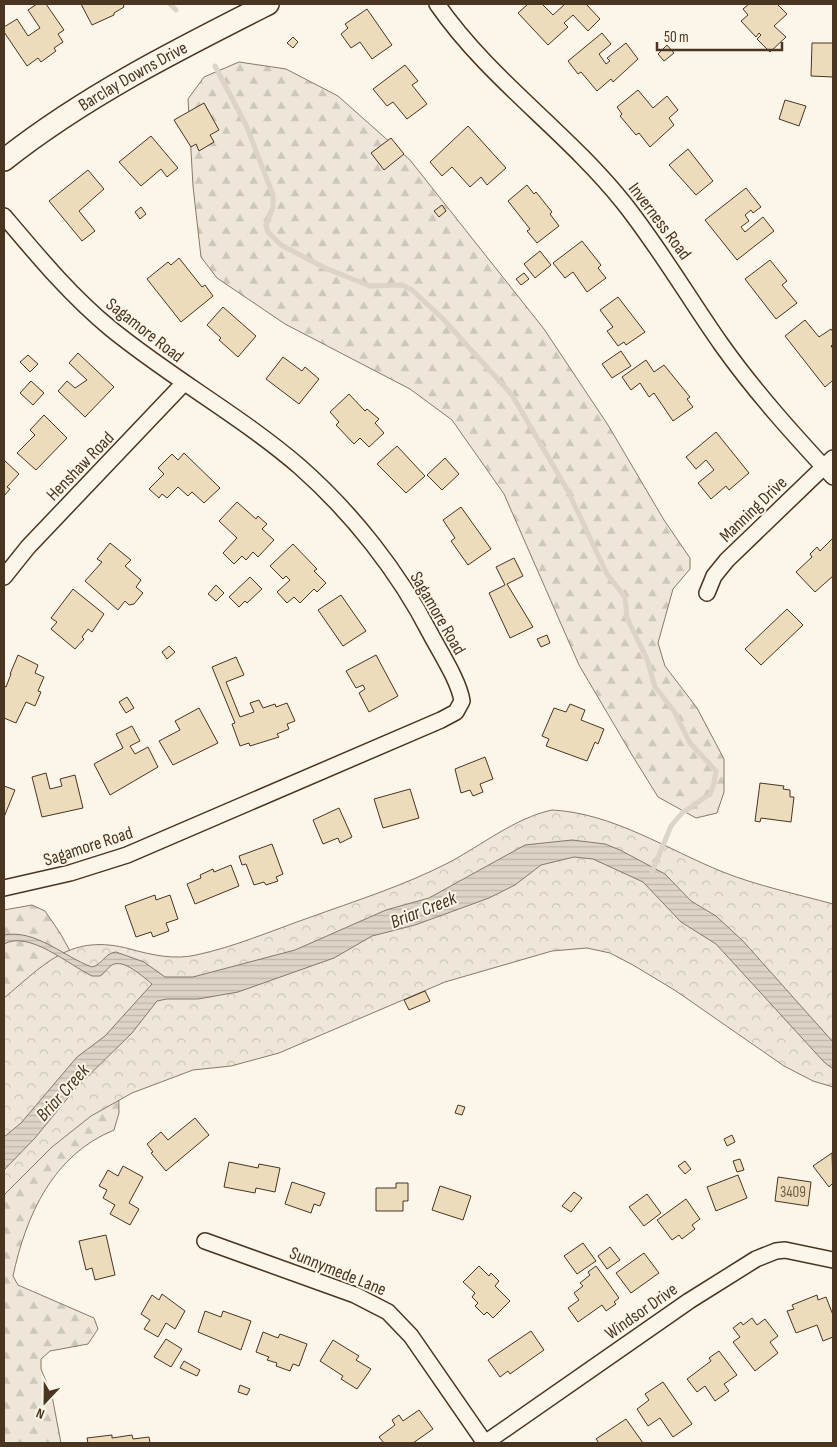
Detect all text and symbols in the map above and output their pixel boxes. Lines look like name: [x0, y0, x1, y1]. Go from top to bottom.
scale bar: [657, 20, 782, 52]
text: 50 m: [664, 28, 689, 47]
street label: Barclay Downs Drive: [75, 37, 191, 116]
street label: Inverness Road: [624, 179, 695, 264]
street label: Sagamore Road: [102, 294, 188, 367]
street label: Henshaw Road: [42, 427, 118, 505]
street label: Manning Drive: [715, 472, 791, 547]
street label: Sagamore Road: [405, 568, 470, 659]
street label: Sagamore Road: [41, 822, 135, 871]
water label: Briar Creek: [387, 886, 461, 934]
water label: Briar Creek: [31, 1059, 95, 1126]
house number: 3409: [780, 1183, 806, 1202]
street label: Sunnymede Lane: [286, 1243, 389, 1300]
street label: Windsor Drive: [601, 1279, 682, 1344]
north arrow: [20, 1377, 70, 1427]
text: N: [34, 1404, 47, 1423]

